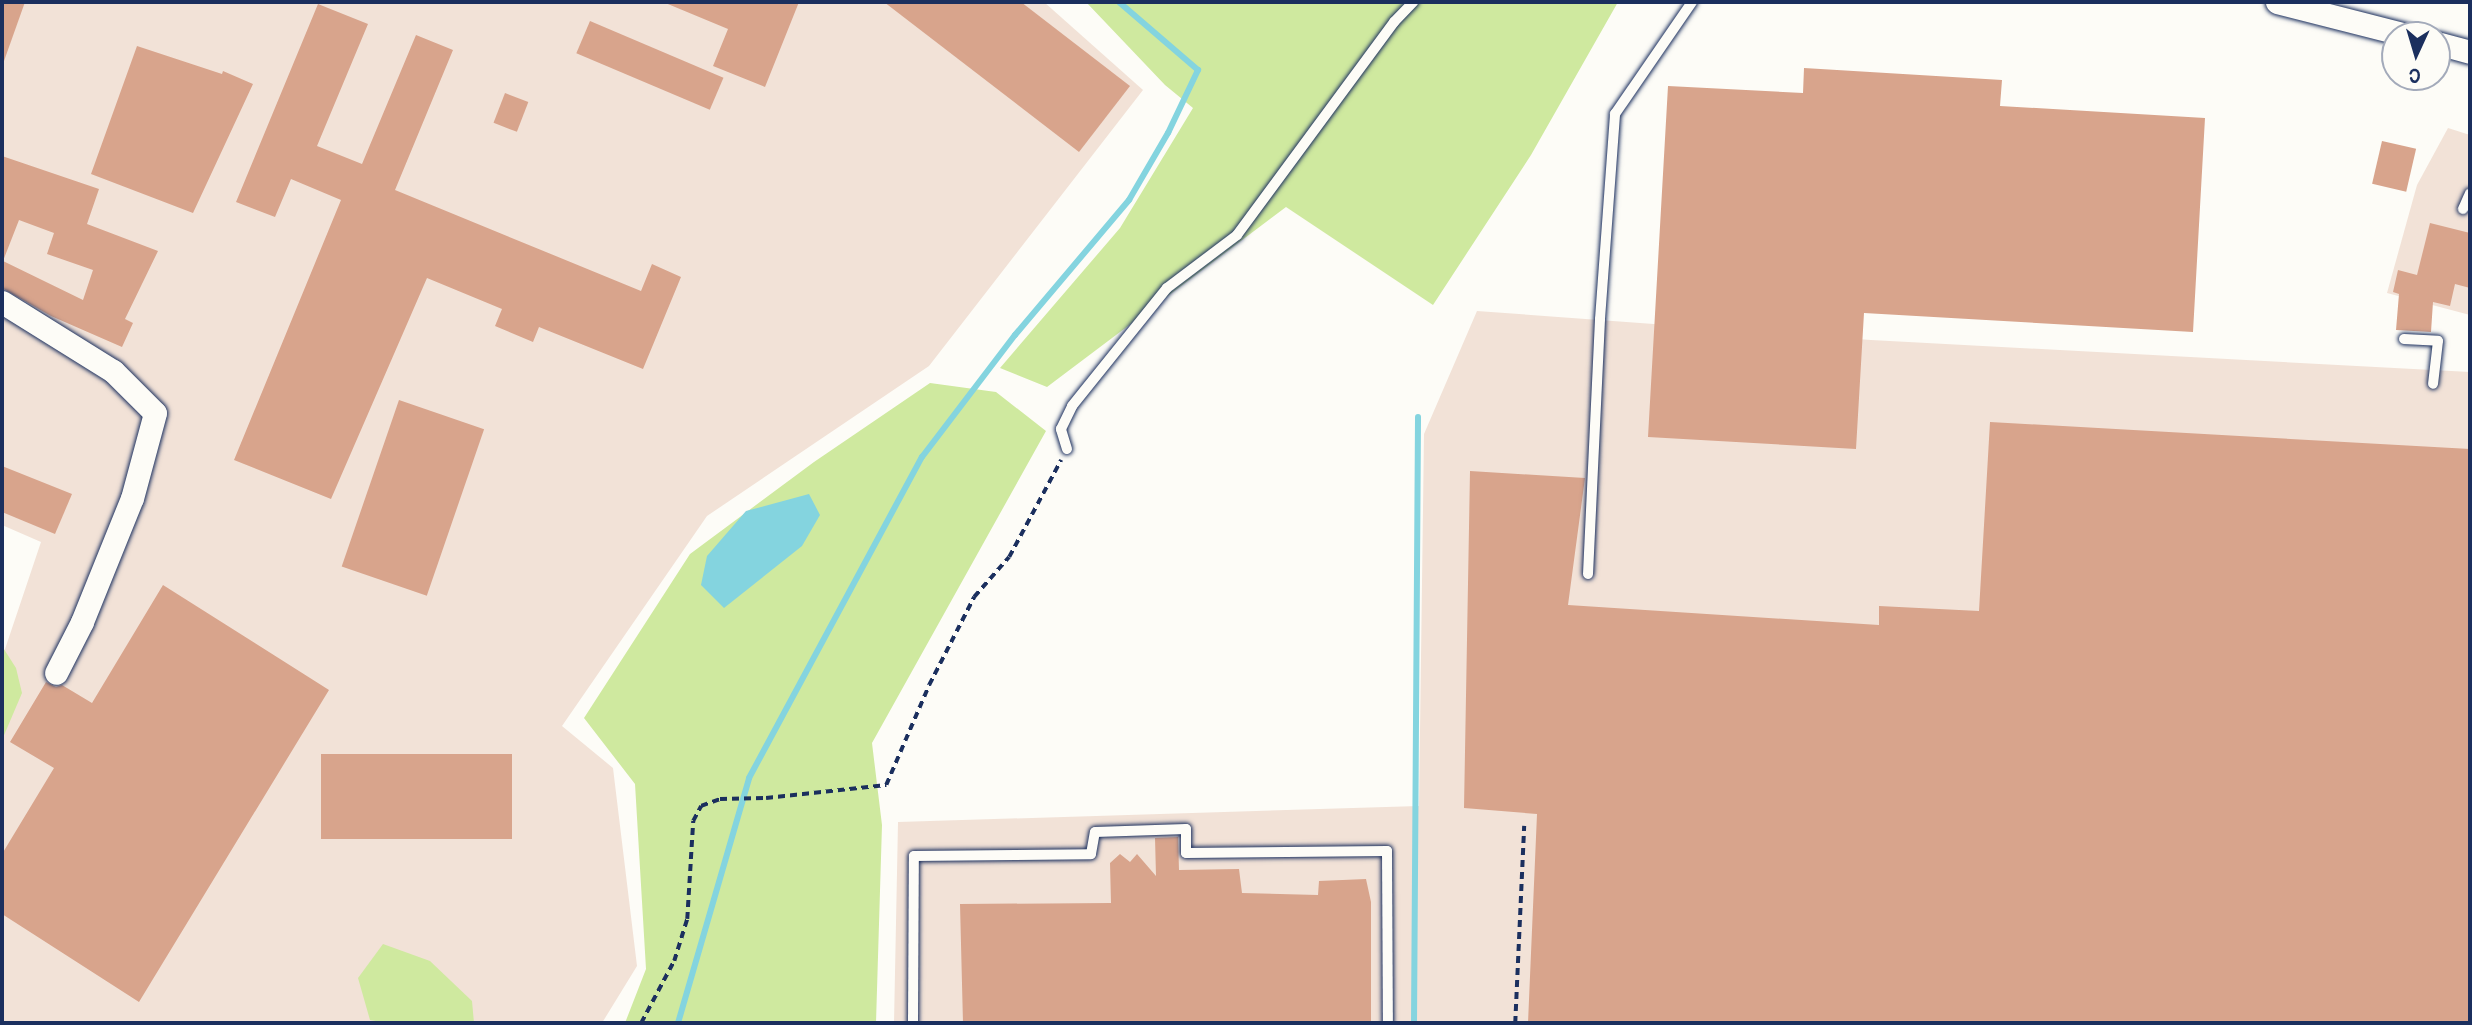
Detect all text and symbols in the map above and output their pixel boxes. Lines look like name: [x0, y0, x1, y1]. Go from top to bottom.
north arrow: [2381, 21, 2451, 91]
text: С: [2408, 63, 2421, 87]

